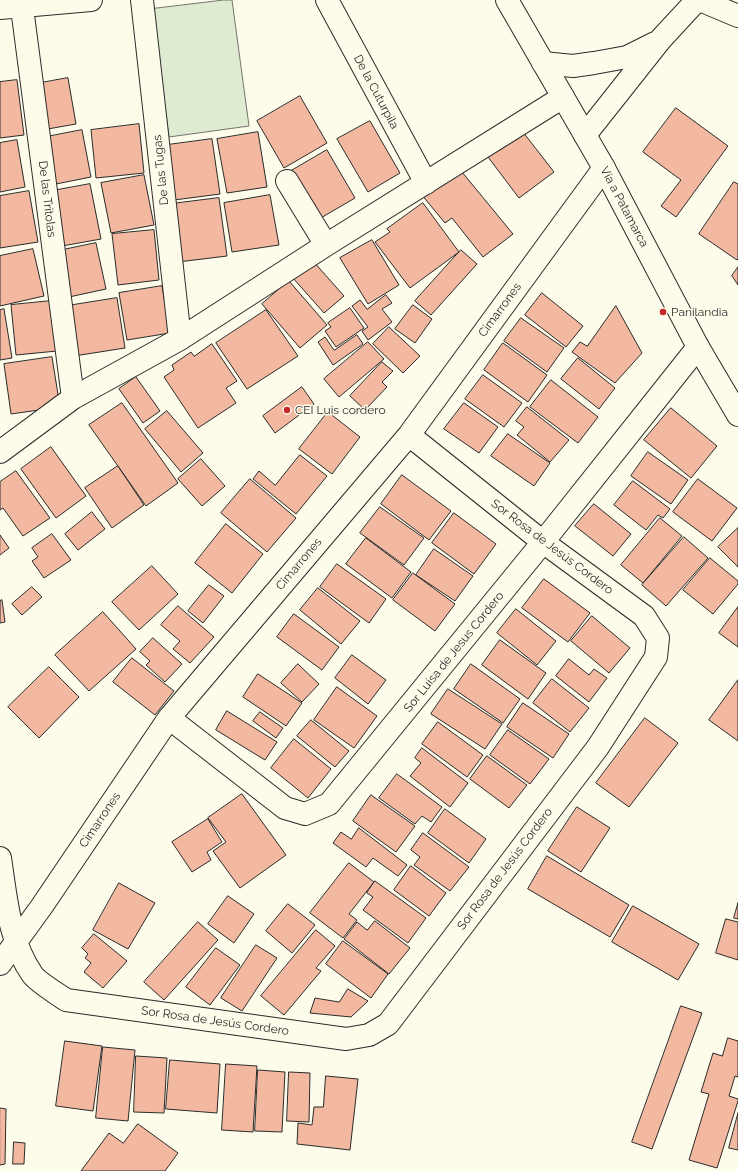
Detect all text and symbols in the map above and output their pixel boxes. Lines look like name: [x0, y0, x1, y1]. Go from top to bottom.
street label: De la Cuturpila: [350, 52, 402, 132]
street label: De las Tugas: [150, 134, 172, 206]
street label: De las Tritolas: [35, 160, 59, 238]
street label: Vía a Patamarca: [597, 164, 651, 250]
street label: Cimarrones: [475, 280, 525, 340]
place label: Panilandia: [671, 305, 728, 319]
marker: Panilandia: [658, 307, 668, 317]
place label: CEI Luis cordero: [295, 403, 386, 417]
marker: CEI Luis cordero: [282, 405, 292, 415]
street label: Sor Rosa de Jesús Cordero: [488, 496, 616, 598]
street label: Cimarrones: [273, 535, 325, 593]
street label: Sor Luisa de Jesus Cordero: [401, 589, 507, 715]
street label: Cimarrones: [76, 790, 124, 850]
street label: Sor Rosa de Jesús Cordero: [454, 805, 556, 933]
street label: Sor Rosa de Jesús Cordero: [140, 1004, 290, 1038]

